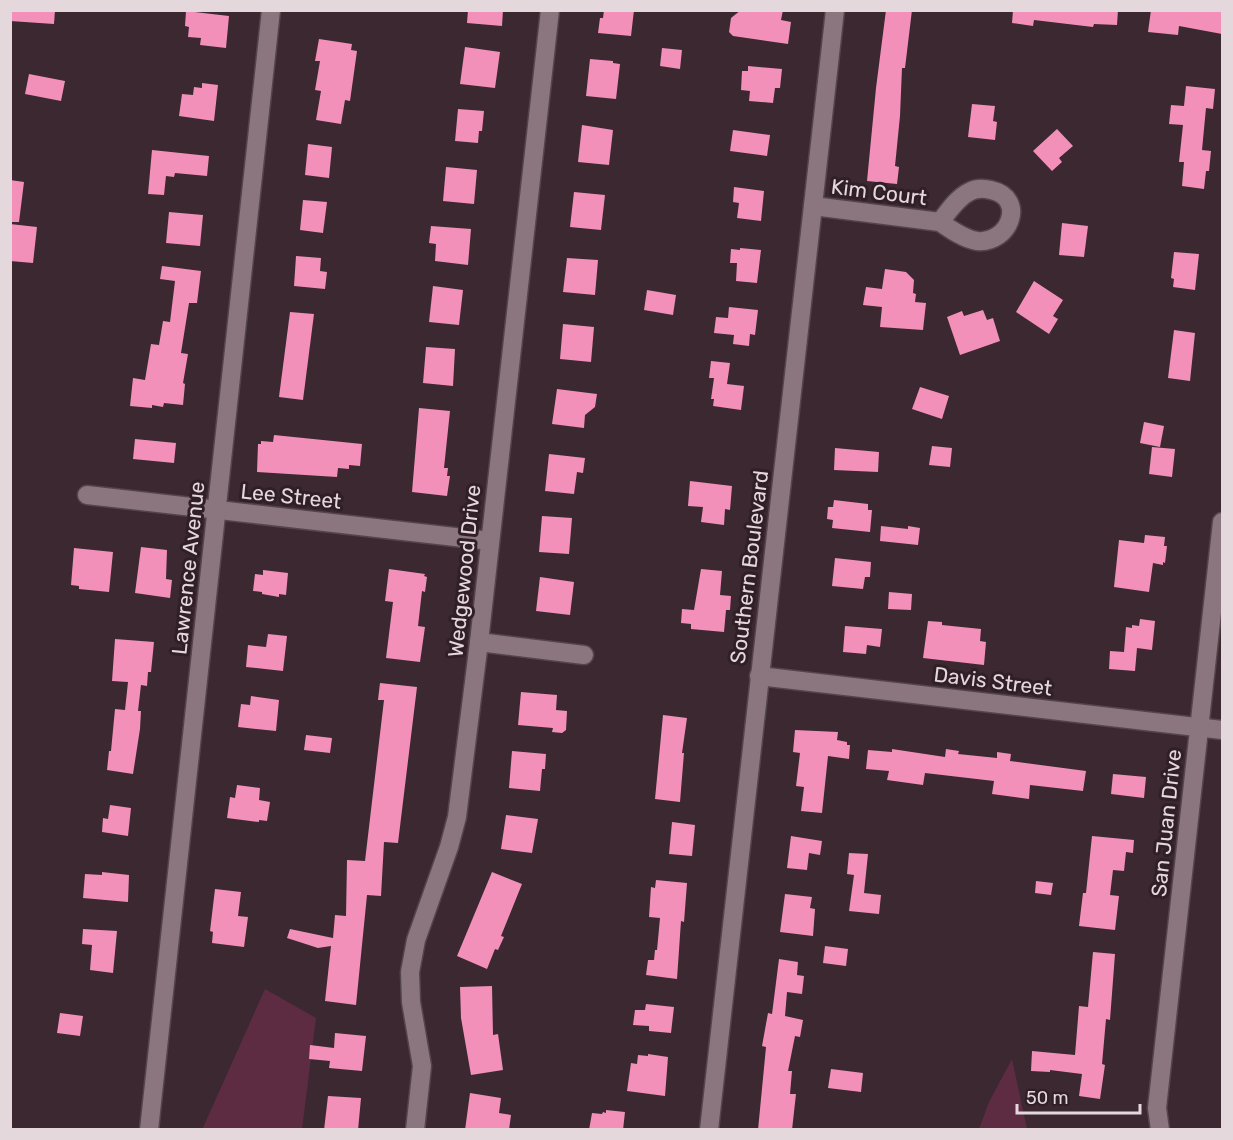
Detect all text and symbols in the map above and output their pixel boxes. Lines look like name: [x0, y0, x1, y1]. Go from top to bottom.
street label: Kim Court: [830, 174, 928, 210]
street label: Southern Boulevard: [725, 469, 773, 665]
street label: Lee Street: [239, 478, 343, 514]
street label: Lawrence Avenue: [166, 480, 210, 656]
street label: Wedgewood Drive: [443, 483, 485, 659]
street label: Davis Street: [932, 661, 1054, 701]
street label: San Juan Drive: [1146, 748, 1186, 898]
scale bar: [1017, 1077, 1140, 1115]
text: 50 m: [1026, 1087, 1069, 1109]

